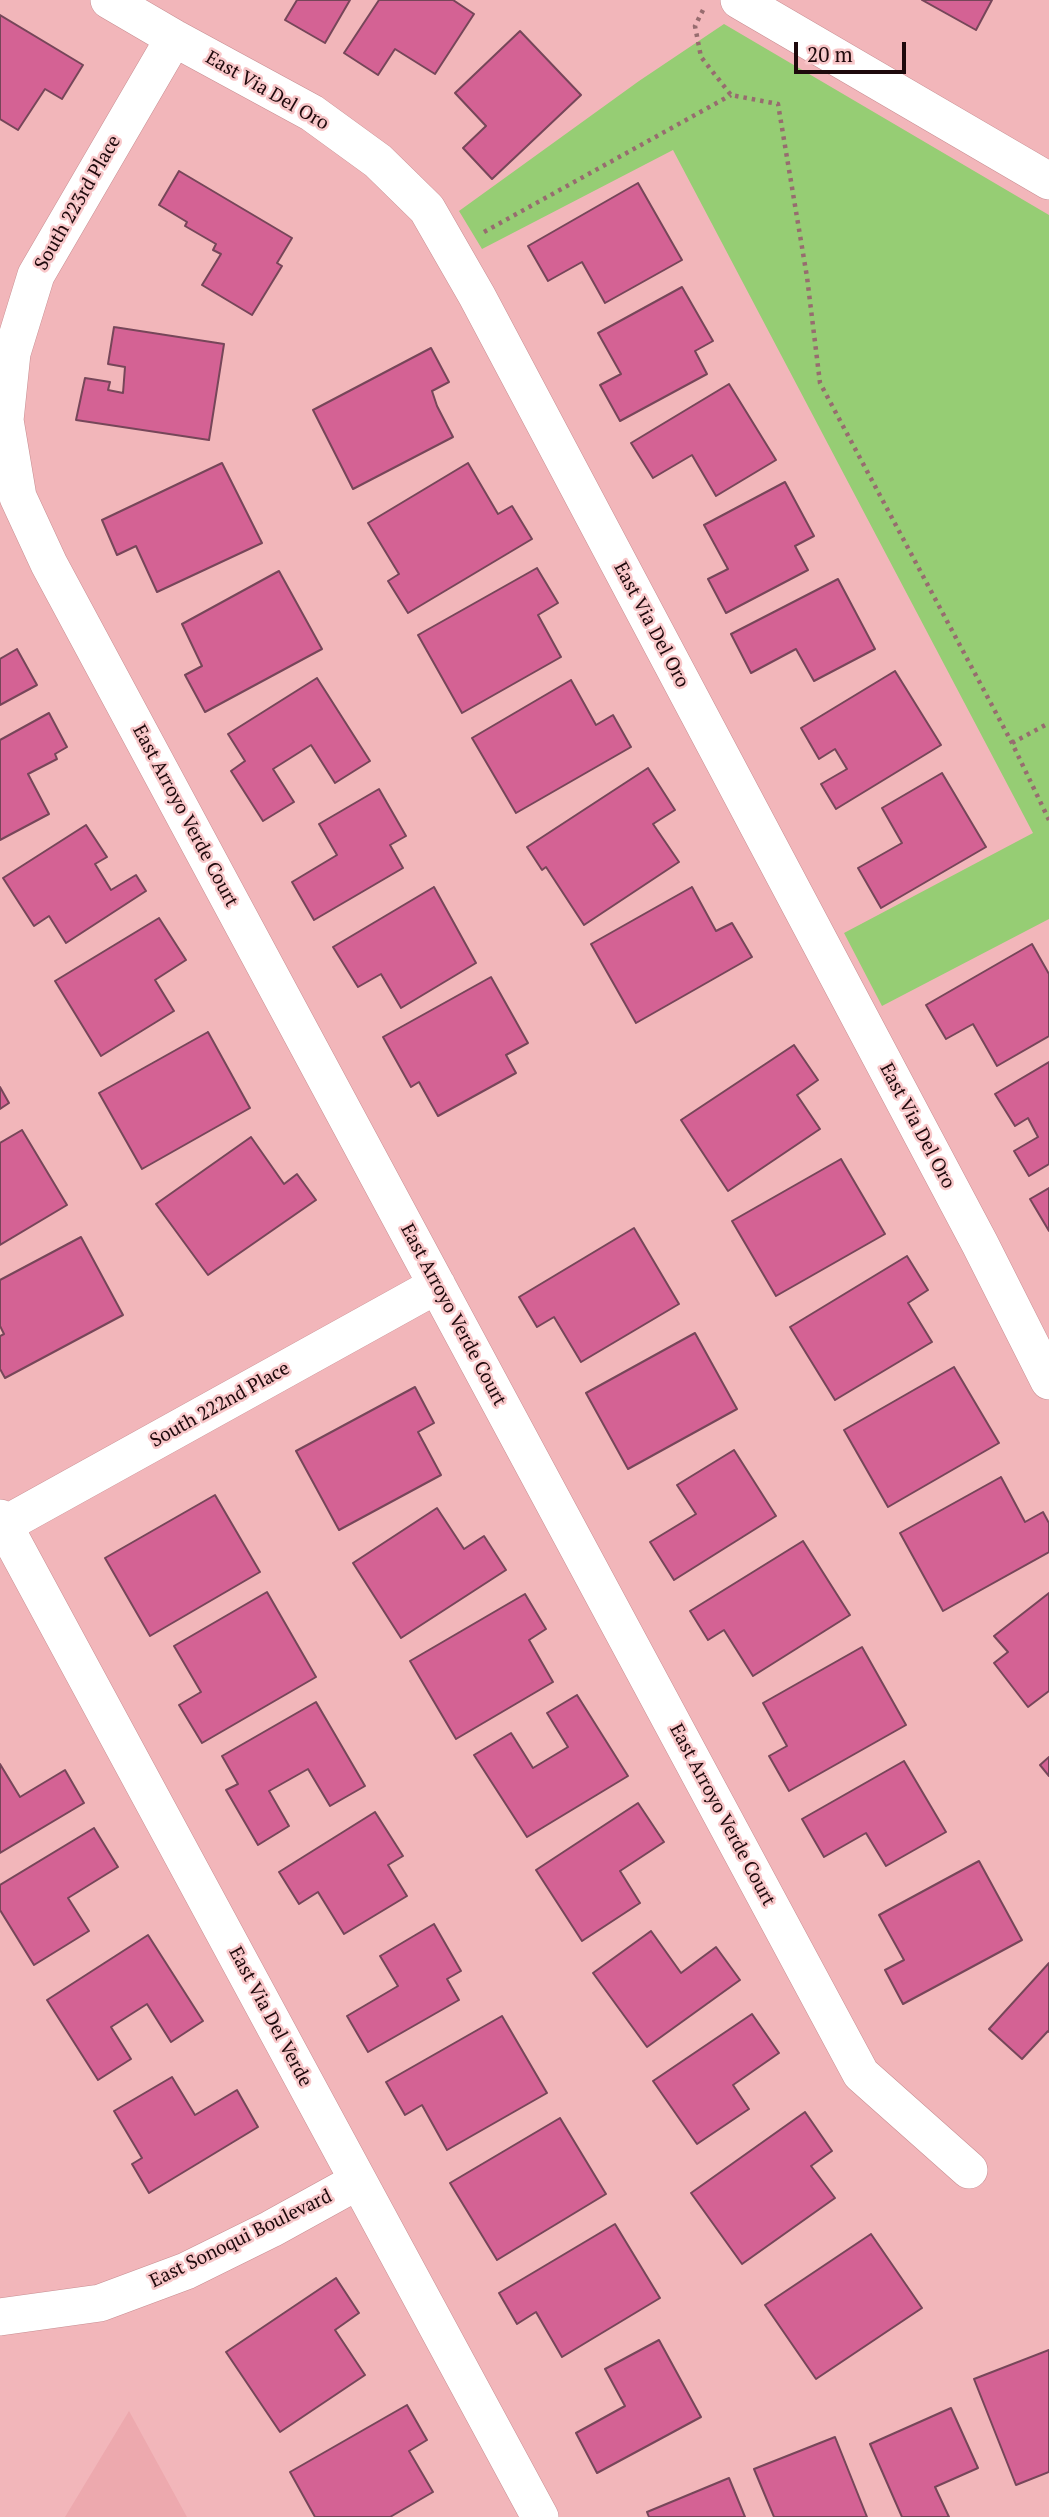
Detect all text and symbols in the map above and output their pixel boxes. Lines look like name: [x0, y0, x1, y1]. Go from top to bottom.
scale bar: [797, 28, 909, 72]
text: 20 m: [807, 40, 853, 68]
street label: East Via Del Oro: [201, 46, 333, 136]
street label: South 223rd Place: [30, 131, 126, 275]
street label: East Via Del Oro: [608, 558, 694, 692]
street label: East Arroyo Verde Court: [127, 721, 243, 911]
street label: East Via Del Oro: [874, 1059, 960, 1193]
street label: East Arroyo Verde Court: [395, 1220, 511, 1410]
street label: South 222nd Place: [146, 1357, 294, 1453]
street label: East Arroyo Verde Court: [664, 1720, 780, 1910]
street label: East Via Del Verde: [224, 1943, 316, 2091]
street label: East Sonoqui Boulevard: [146, 2185, 336, 2293]

